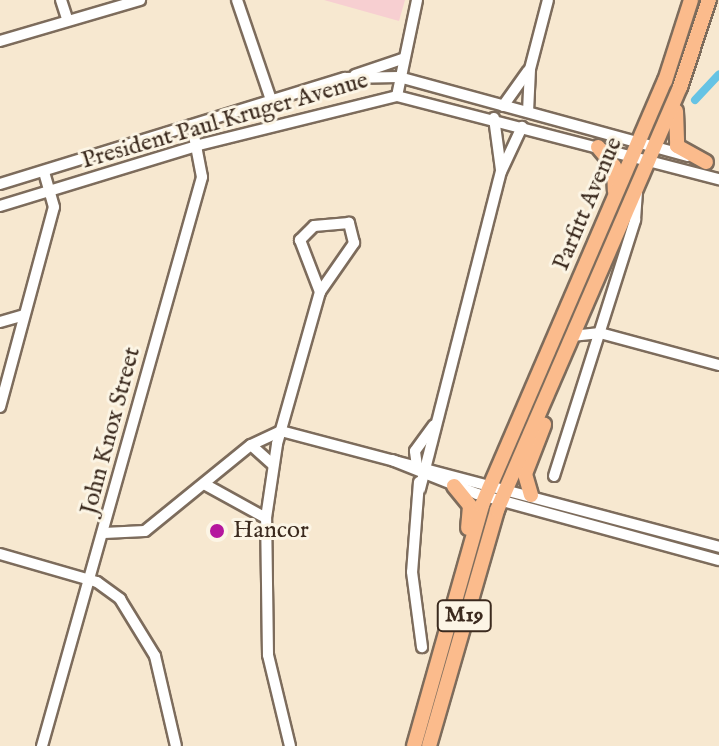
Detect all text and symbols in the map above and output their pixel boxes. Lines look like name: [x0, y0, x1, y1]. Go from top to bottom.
street label: President Paul Kruger Avenue: [78, 66, 372, 176]
street label: Parfitt Avenue: [547, 133, 629, 275]
street label: John Knox Street: [75, 344, 147, 518]
place label: Hancor: [233, 517, 309, 545]
marker: Hancor: [208, 522, 226, 540]
road number: M19: [436, 598, 492, 634]

